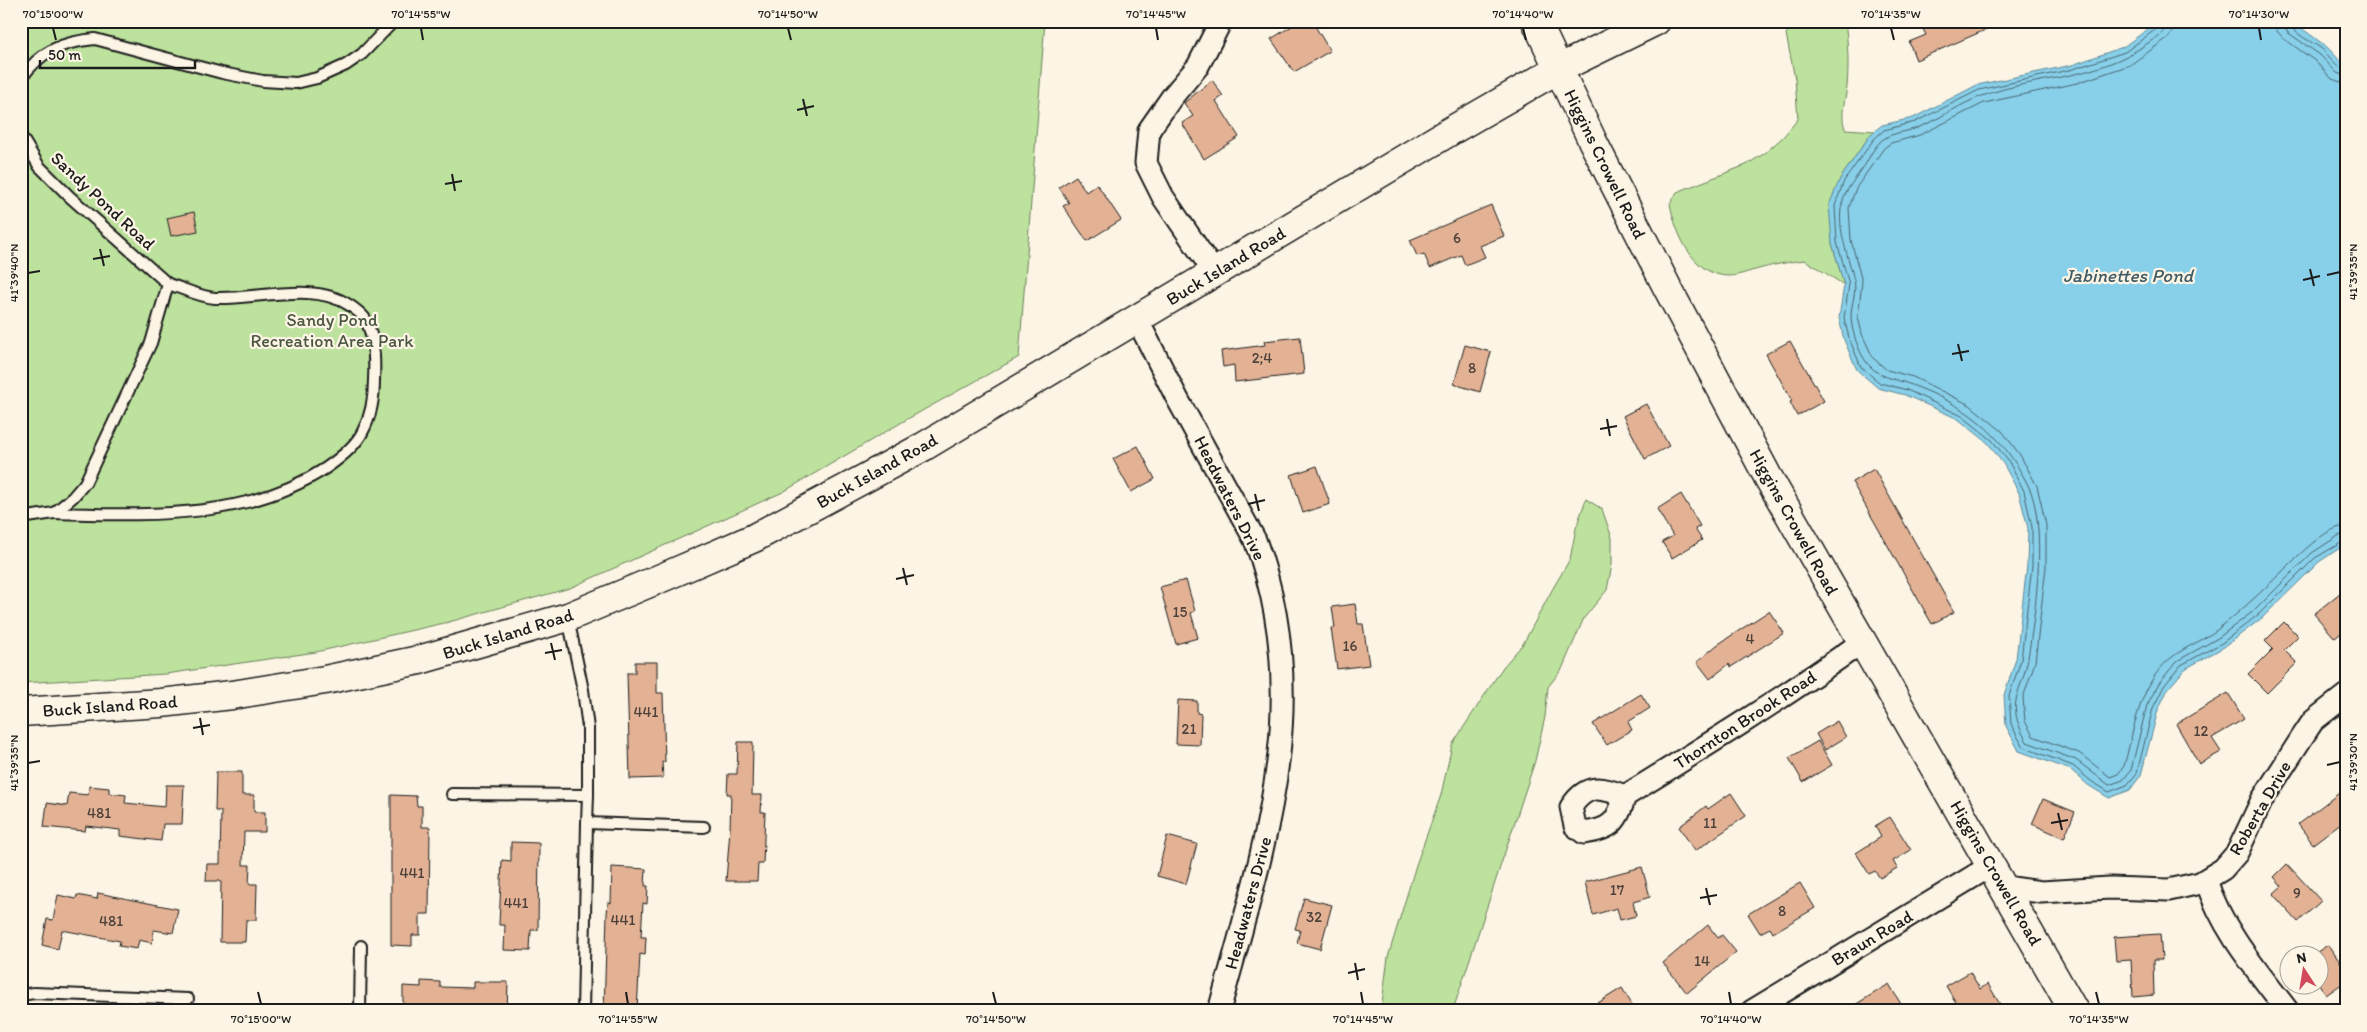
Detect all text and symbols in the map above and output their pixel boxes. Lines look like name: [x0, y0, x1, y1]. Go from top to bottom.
text: 70°15'00"W: [23, 7, 83, 21]
text: 70°14'55"W: [391, 7, 451, 21]
text: 70°14'50"W: [758, 7, 818, 21]
text: 70°14'45"W: [1126, 7, 1186, 21]
text: 70°14'40"W: [1492, 7, 1554, 21]
text: 70°14'35"W: [1861, 7, 1921, 21]
text: 70°14'30"W: [2229, 7, 2289, 21]
scale bar: [40, 38, 195, 70]
text: 50 m: [48, 46, 81, 64]
street label: Higgins Crowell Road: [1559, 85, 1651, 243]
street label: Sandy Pond Road: [46, 147, 160, 255]
street label: Buck Island Road: [1162, 222, 1290, 310]
house number: 6: [1453, 229, 1461, 247]
text: 41°39'40"N: [7, 244, 21, 302]
text: 41°39'35"N: [2346, 244, 2360, 300]
water label: Jabinettes Pond: [2063, 264, 2195, 287]
park label: Sandy Pond Recreation Area Park: [250, 309, 414, 352]
house number: 2;4: [1252, 349, 1272, 367]
house number: 8: [1468, 359, 1476, 377]
street label: Buck Island Road: [813, 429, 942, 513]
street label: Headwaters Drive: [1189, 432, 1271, 564]
street label: Higgins Crowell Road: [1745, 445, 1843, 599]
house number: 15: [1173, 603, 1188, 621]
street label: Buck Island Road: [440, 604, 576, 664]
house number: 4: [1745, 630, 1755, 648]
house number: 16: [1343, 637, 1358, 655]
street label: Thornton Brook Road: [1670, 666, 1821, 774]
street label: Buck Island Road: [42, 690, 178, 722]
house number: 441: [634, 703, 659, 721]
house number: 21: [1182, 720, 1196, 738]
house number: 12: [2194, 722, 2209, 740]
text: 41°39'30"N: [2346, 733, 2360, 791]
text: 41°39'35"N: [7, 735, 21, 791]
street label: Roberta Drive: [2224, 757, 2296, 859]
street label: Higgins Crowell Road: [1945, 796, 2047, 950]
house number: 481: [87, 804, 111, 822]
house number: 11: [1703, 814, 1717, 832]
street label: Headwaters Drive: [1220, 834, 1276, 972]
house number: 441: [400, 864, 425, 882]
house number: 17: [1610, 881, 1625, 899]
house number: 9: [2293, 884, 2301, 902]
house number: 441: [504, 894, 529, 912]
house number: 8: [1778, 902, 1786, 920]
street label: Braun Road: [1827, 905, 1917, 971]
house number: 32: [1306, 908, 1322, 926]
house number: 441: [611, 911, 636, 929]
house number: 481: [99, 912, 123, 930]
north arrow: [2280, 944, 2330, 994]
text: N: [2295, 948, 2308, 967]
house number: 14: [1694, 952, 1710, 970]
text: 70°15'00"W: [231, 1012, 291, 1026]
text: 70°14'55"W: [598, 1012, 658, 1026]
text: 70°14'50"W: [966, 1012, 1026, 1026]
text: 70°14'45"W: [1333, 1012, 1393, 1026]
text: 70°14'40"W: [1700, 1012, 1762, 1026]
text: 70°14'35"W: [2069, 1012, 2129, 1026]

